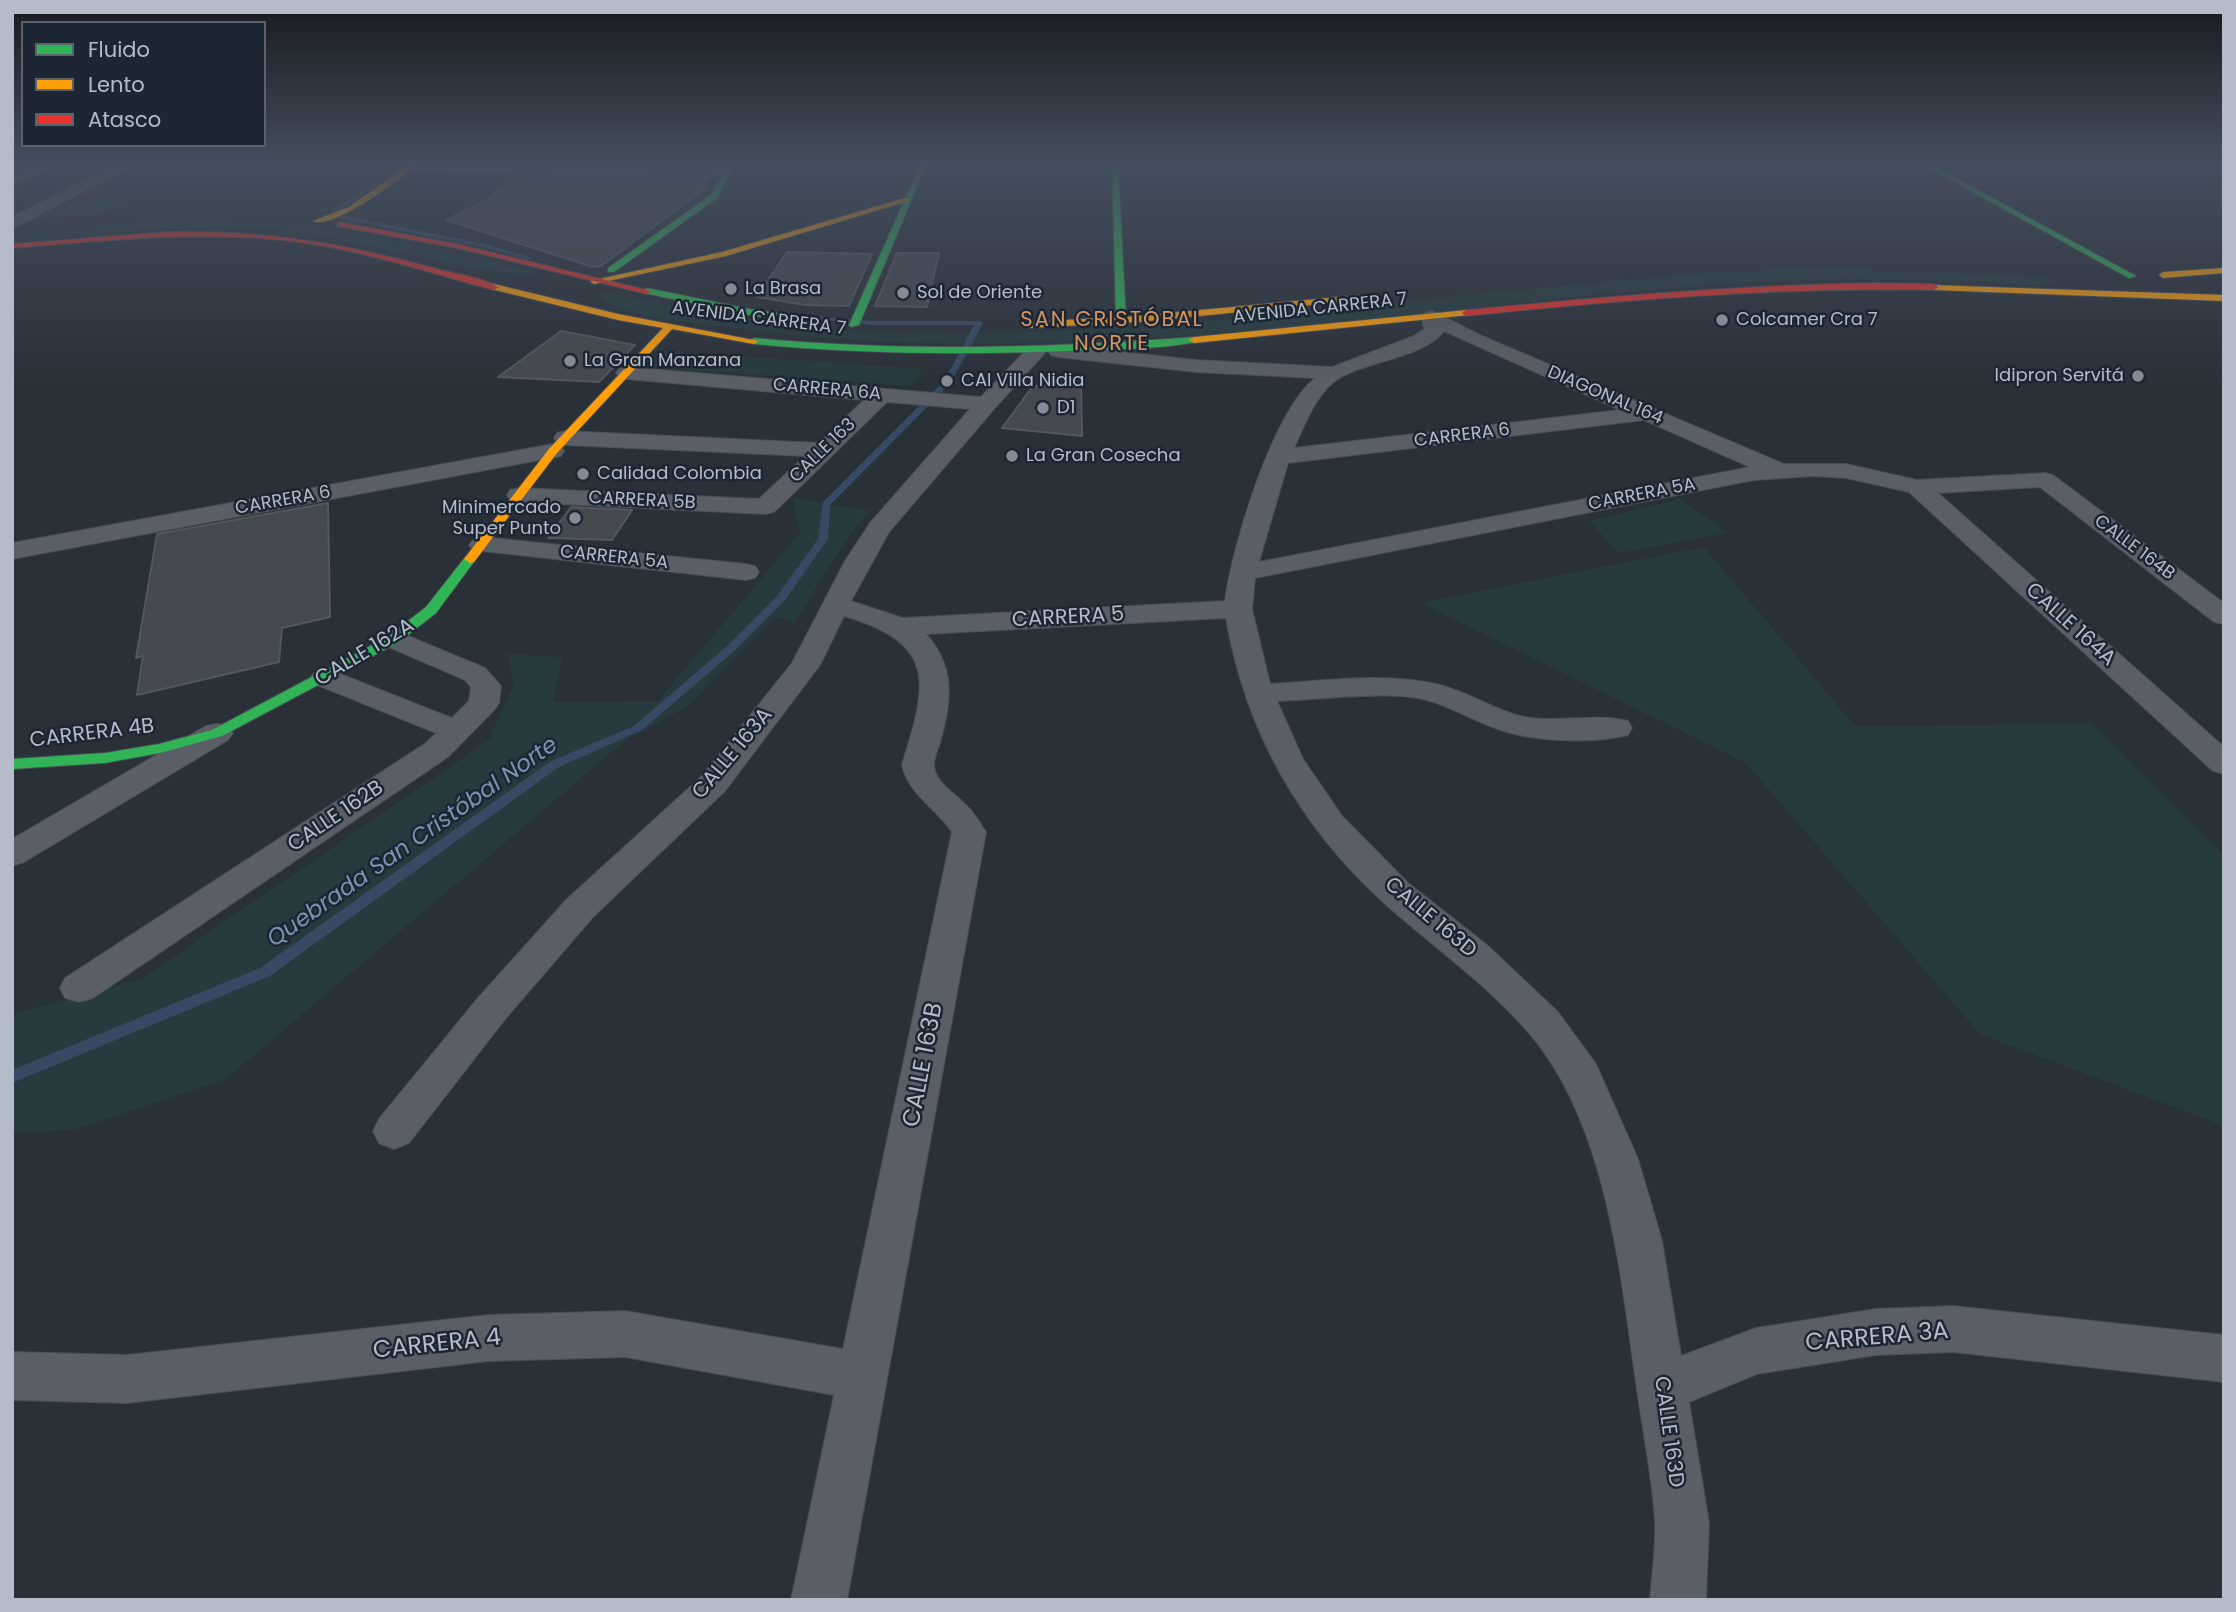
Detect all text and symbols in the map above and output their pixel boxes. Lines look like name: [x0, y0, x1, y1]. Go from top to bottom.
legend: [21, 21, 266, 147]
text: Fluido: [88, 35, 150, 64]
text: Lento: [88, 70, 145, 99]
text: Atasco: [88, 105, 161, 134]
place label: La Brasa: [745, 278, 821, 300]
marker: La Brasa: [723, 281, 739, 297]
place label: Sol de Oriente: [917, 282, 1042, 304]
marker: Sol de Oriente: [895, 285, 911, 301]
street label: AVENIDA CARRERA 7: [1232, 289, 1408, 329]
street label: AVENIDA CARRERA 7: [671, 298, 847, 340]
district label: SAN CRISTÓBAL NORTE: [1022, 308, 1202, 358]
place label: Colcamer Cra 7: [1736, 309, 1878, 331]
marker: Colcamer Cra 7: [1714, 312, 1730, 328]
place label: La Gran Manzana: [584, 350, 741, 372]
marker: La Gran Manzana: [562, 353, 578, 369]
street label: DIAGONAL 164: [1544, 362, 1666, 430]
place label: Idipron Servitá: [1995, 365, 2124, 387]
marker: Idipron Servitá: [2130, 368, 2146, 384]
place label: CAI Villa Nidia: [961, 370, 1085, 392]
marker: CAI Villa Nidia: [939, 373, 955, 389]
street label: CARRERA 6A: [772, 375, 882, 405]
place label: D1: [1057, 397, 1075, 419]
marker: D1: [1035, 400, 1051, 416]
street label: CALLE 163: [785, 414, 861, 488]
street label: CARRERA 6: [1413, 419, 1511, 453]
place label: La Gran Cosecha: [1026, 445, 1181, 467]
marker: La Gran Cosecha: [1004, 448, 1020, 464]
place label: Calidad Colombia: [597, 463, 762, 485]
marker: Calidad Colombia: [575, 466, 591, 482]
street label: CARRERA 5A: [1587, 474, 1697, 516]
street label: CARRERA 6: [234, 482, 332, 520]
street label: CARRERA 5B: [588, 487, 696, 515]
place label: Minimercado Super Punto: [442, 497, 561, 540]
marker: Minimercado Super Punto: [567, 510, 583, 526]
street label: CALLE 164B: [2089, 511, 2179, 585]
street label: CARRERA 5A: [559, 542, 669, 574]
street label: CALLE 164A: [2020, 578, 2120, 672]
street label: CARRERA 5: [1011, 602, 1125, 634]
street label: CALLE 162A: [311, 614, 419, 692]
street label: CALLE 163A: [688, 703, 778, 805]
street label: CARRERA 4B: [28, 714, 156, 754]
water label: Quebrada San Cristóbal Norte: [263, 732, 563, 954]
street label: CALLE 162B: [283, 776, 389, 858]
street label: CALLE 163D: [1379, 872, 1481, 964]
street label: CALLE 163B: [898, 1000, 950, 1130]
street label: CARRERA 3A: [1804, 1317, 1950, 1359]
street label: CARRERA 4: [372, 1324, 502, 1366]
street label: CALLE 163D: [1648, 1375, 1688, 1489]

